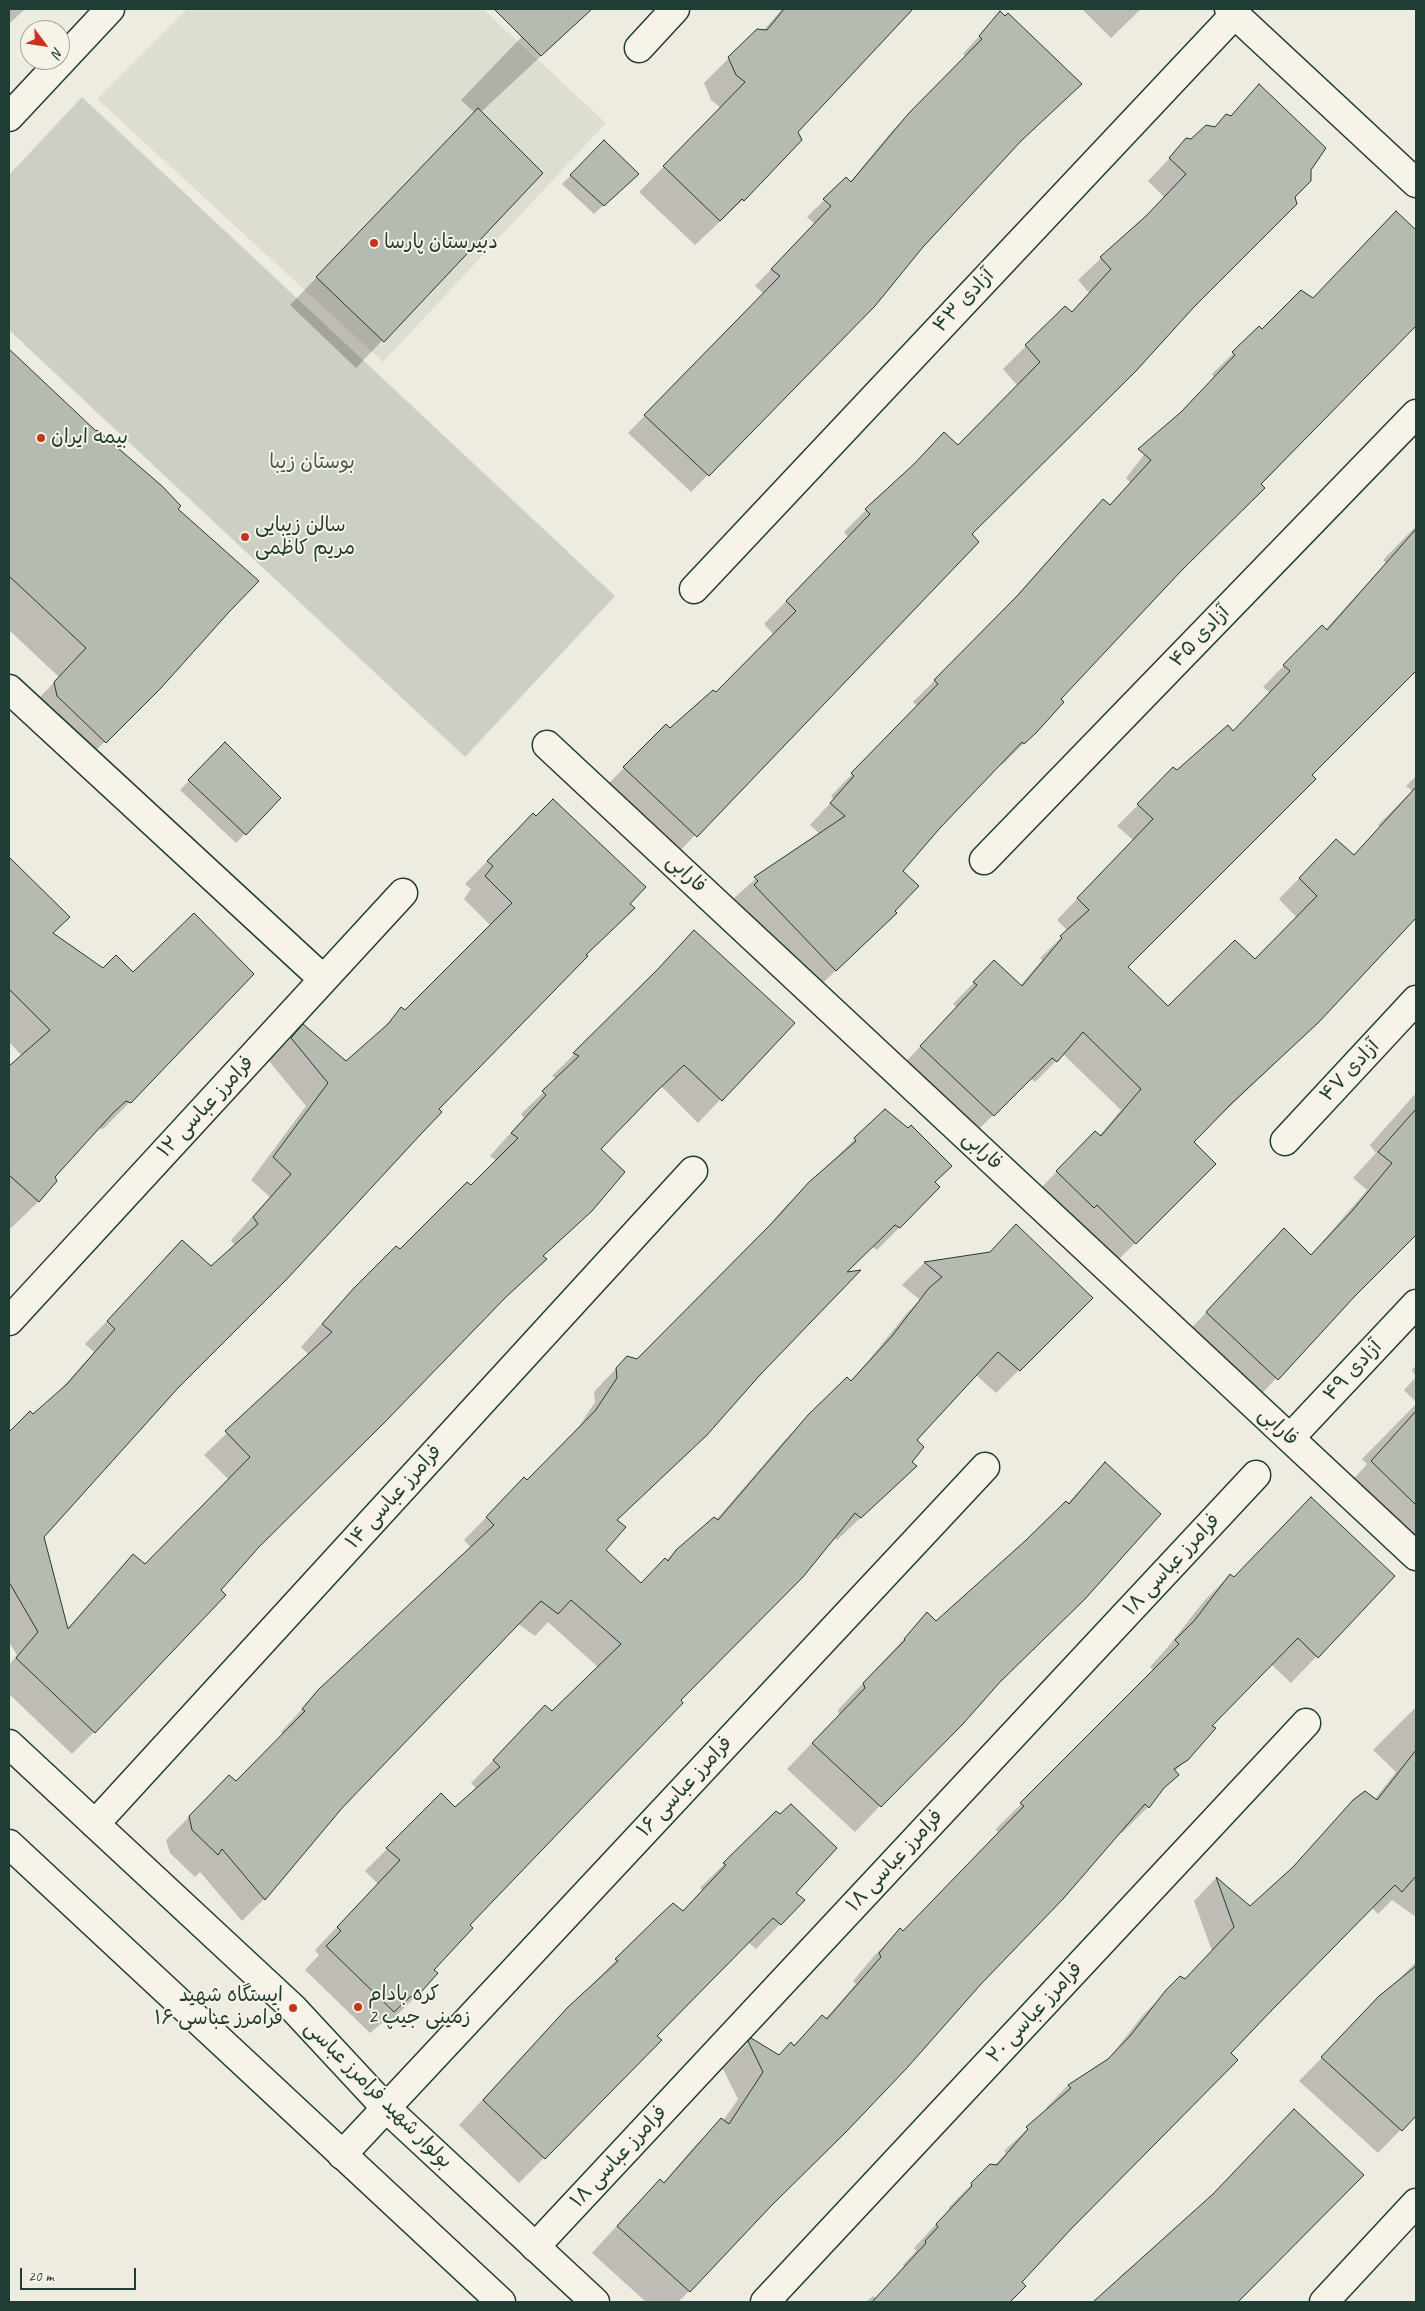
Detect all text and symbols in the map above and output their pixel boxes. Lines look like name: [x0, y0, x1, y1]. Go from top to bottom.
north arrow: [20, 20, 70, 70]
text: N: [48, 44, 67, 61]
place label: دبیرستان پارسا: [384, 231, 498, 255]
marker: دبیرستان پارسا: [368, 237, 380, 249]
street label: ۴۳ آزادی: [928, 264, 1000, 338]
place label: بیمه ایران: [51, 426, 128, 450]
marker: بیمه ایران: [35, 432, 47, 444]
park label: بوستان زیبا: [269, 451, 355, 475]
place label: سالن زیبایی مریم کاظمی: [255, 514, 355, 561]
marker: سالن زیبایی مریم کاظمی: [239, 531, 251, 543]
street label: ۴۵ آزادی: [1165, 601, 1235, 673]
street label: فارابی: [661, 850, 711, 898]
street label: ۴۷ آزادی: [1315, 1035, 1385, 1107]
street label: فرامرز عباسی ۱۲: [153, 1051, 259, 1163]
street label: فارابی: [957, 1127, 1007, 1175]
street label: ۴۹ آزادی: [1319, 1335, 1387, 1407]
street label: فارابی: [1253, 1403, 1303, 1451]
street label: فرامرز عباسی ۱۴: [341, 1440, 447, 1554]
street label: فرامرز عباسی ۱۸: [1119, 1509, 1225, 1621]
street label: فرامرز عباسی ۱۶: [632, 1732, 738, 1842]
street label: فرامرز عباسی ۱۸: [842, 1805, 948, 1917]
street label: فرامرز عباسی ۲۰: [982, 1957, 1088, 2069]
place label: کره بادام زمینی جیپ 2: [368, 1983, 471, 2030]
place label: ایستگاه شهید فرامرز عباسی ۱۶: [154, 1984, 283, 2031]
marker: کره بادام زمینی جیپ 2: [352, 2001, 364, 2013]
marker: ایستگاه شهید فرامرز عباسی ۱۶: [287, 2002, 299, 2014]
street label: بولوار شهید فرامرز عباسی: [299, 2016, 457, 2174]
street label: فرامرز عباسی ۱۸: [566, 2101, 672, 2213]
scale bar: [22, 2258, 139, 2290]
text: 20 m: [28, 2267, 54, 2286]

